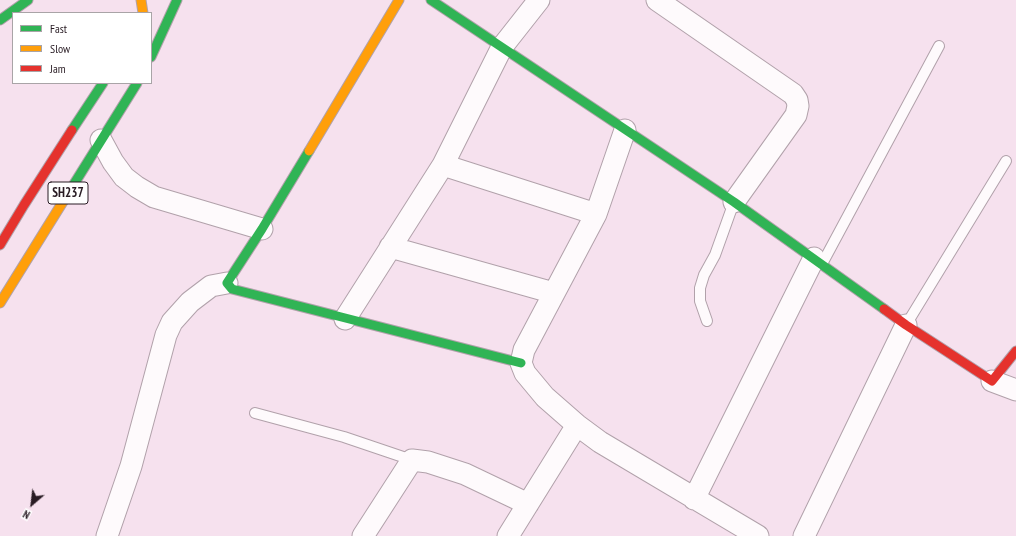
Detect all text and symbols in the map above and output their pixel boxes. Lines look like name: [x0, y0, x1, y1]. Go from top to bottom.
legend: [12, 12, 152, 84]
text: Fast: [50, 21, 67, 36]
text: Slow: [50, 41, 70, 56]
text: Jam: [50, 61, 66, 76]
road number: SH237: [48, 182, 88, 204]
north arrow: [12, 484, 52, 524]
text: N: [20, 507, 32, 522]

